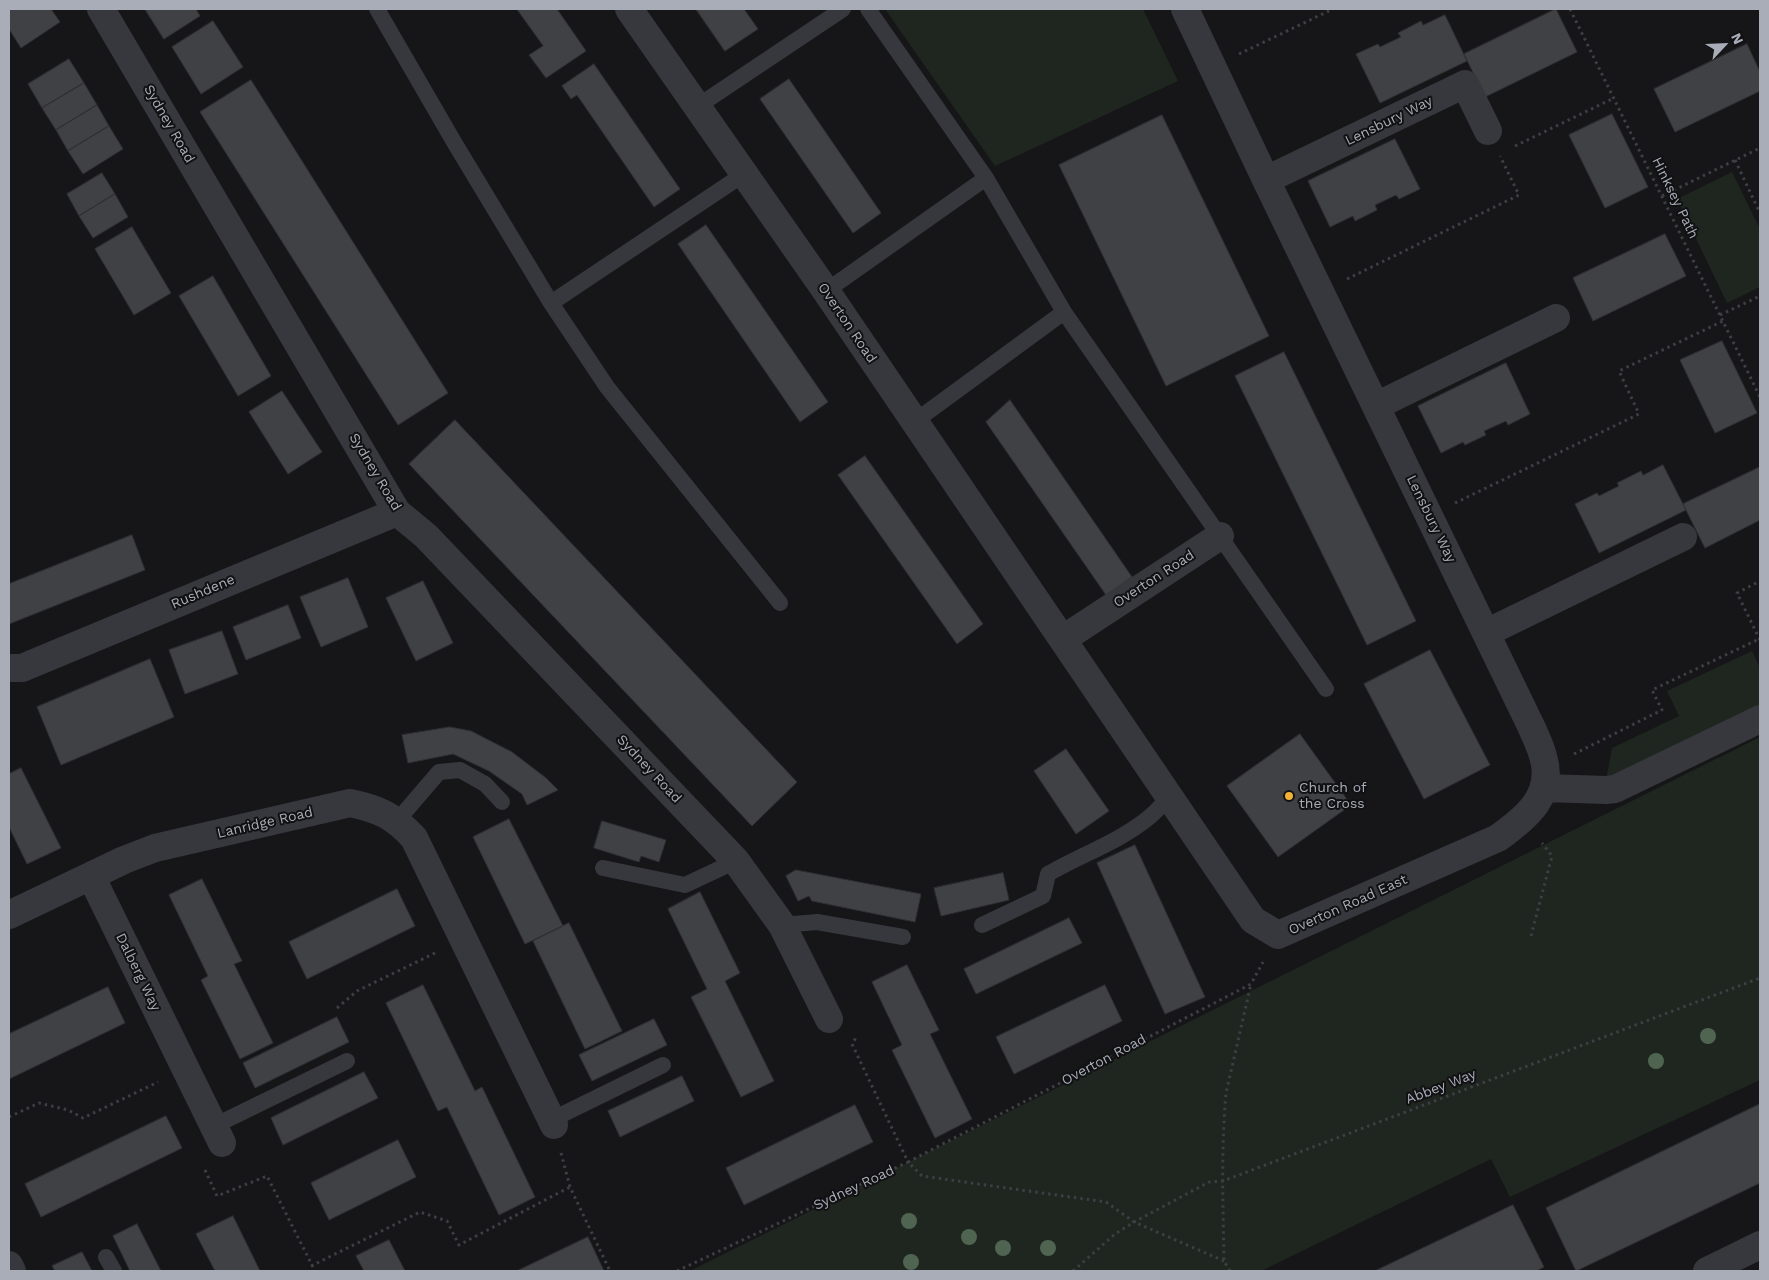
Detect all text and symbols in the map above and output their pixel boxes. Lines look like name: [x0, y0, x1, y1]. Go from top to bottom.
north arrow: [1699, 20, 1749, 70]
text: N: [1728, 31, 1747, 47]
street label: Sydney Road: [140, 82, 198, 166]
street label: Lensbury Way: [1343, 93, 1435, 149]
street label: Hinksey Path: [1648, 155, 1702, 241]
street label: Overton Road: [814, 280, 880, 366]
street label: Sydney Road: [345, 430, 405, 514]
street label: Lensbury Way: [1403, 473, 1459, 565]
street label: Overton Road: [1110, 547, 1198, 611]
street label: Rushdene: [169, 571, 237, 613]
street label: Sydney Road: [613, 731, 685, 807]
place label: Church of the Cross: [1299, 780, 1366, 812]
marker: Church of the Cross: [1283, 790, 1295, 802]
street label: Lanridge Road: [216, 804, 314, 842]
street label: Overton Road East: [1286, 871, 1410, 939]
street label: Dalberg Way: [112, 930, 164, 1014]
street label: Overton Road: [1059, 1031, 1149, 1089]
street label: Abbey Way: [1403, 1066, 1479, 1108]
street label: Sydney Road: [811, 1162, 897, 1214]

